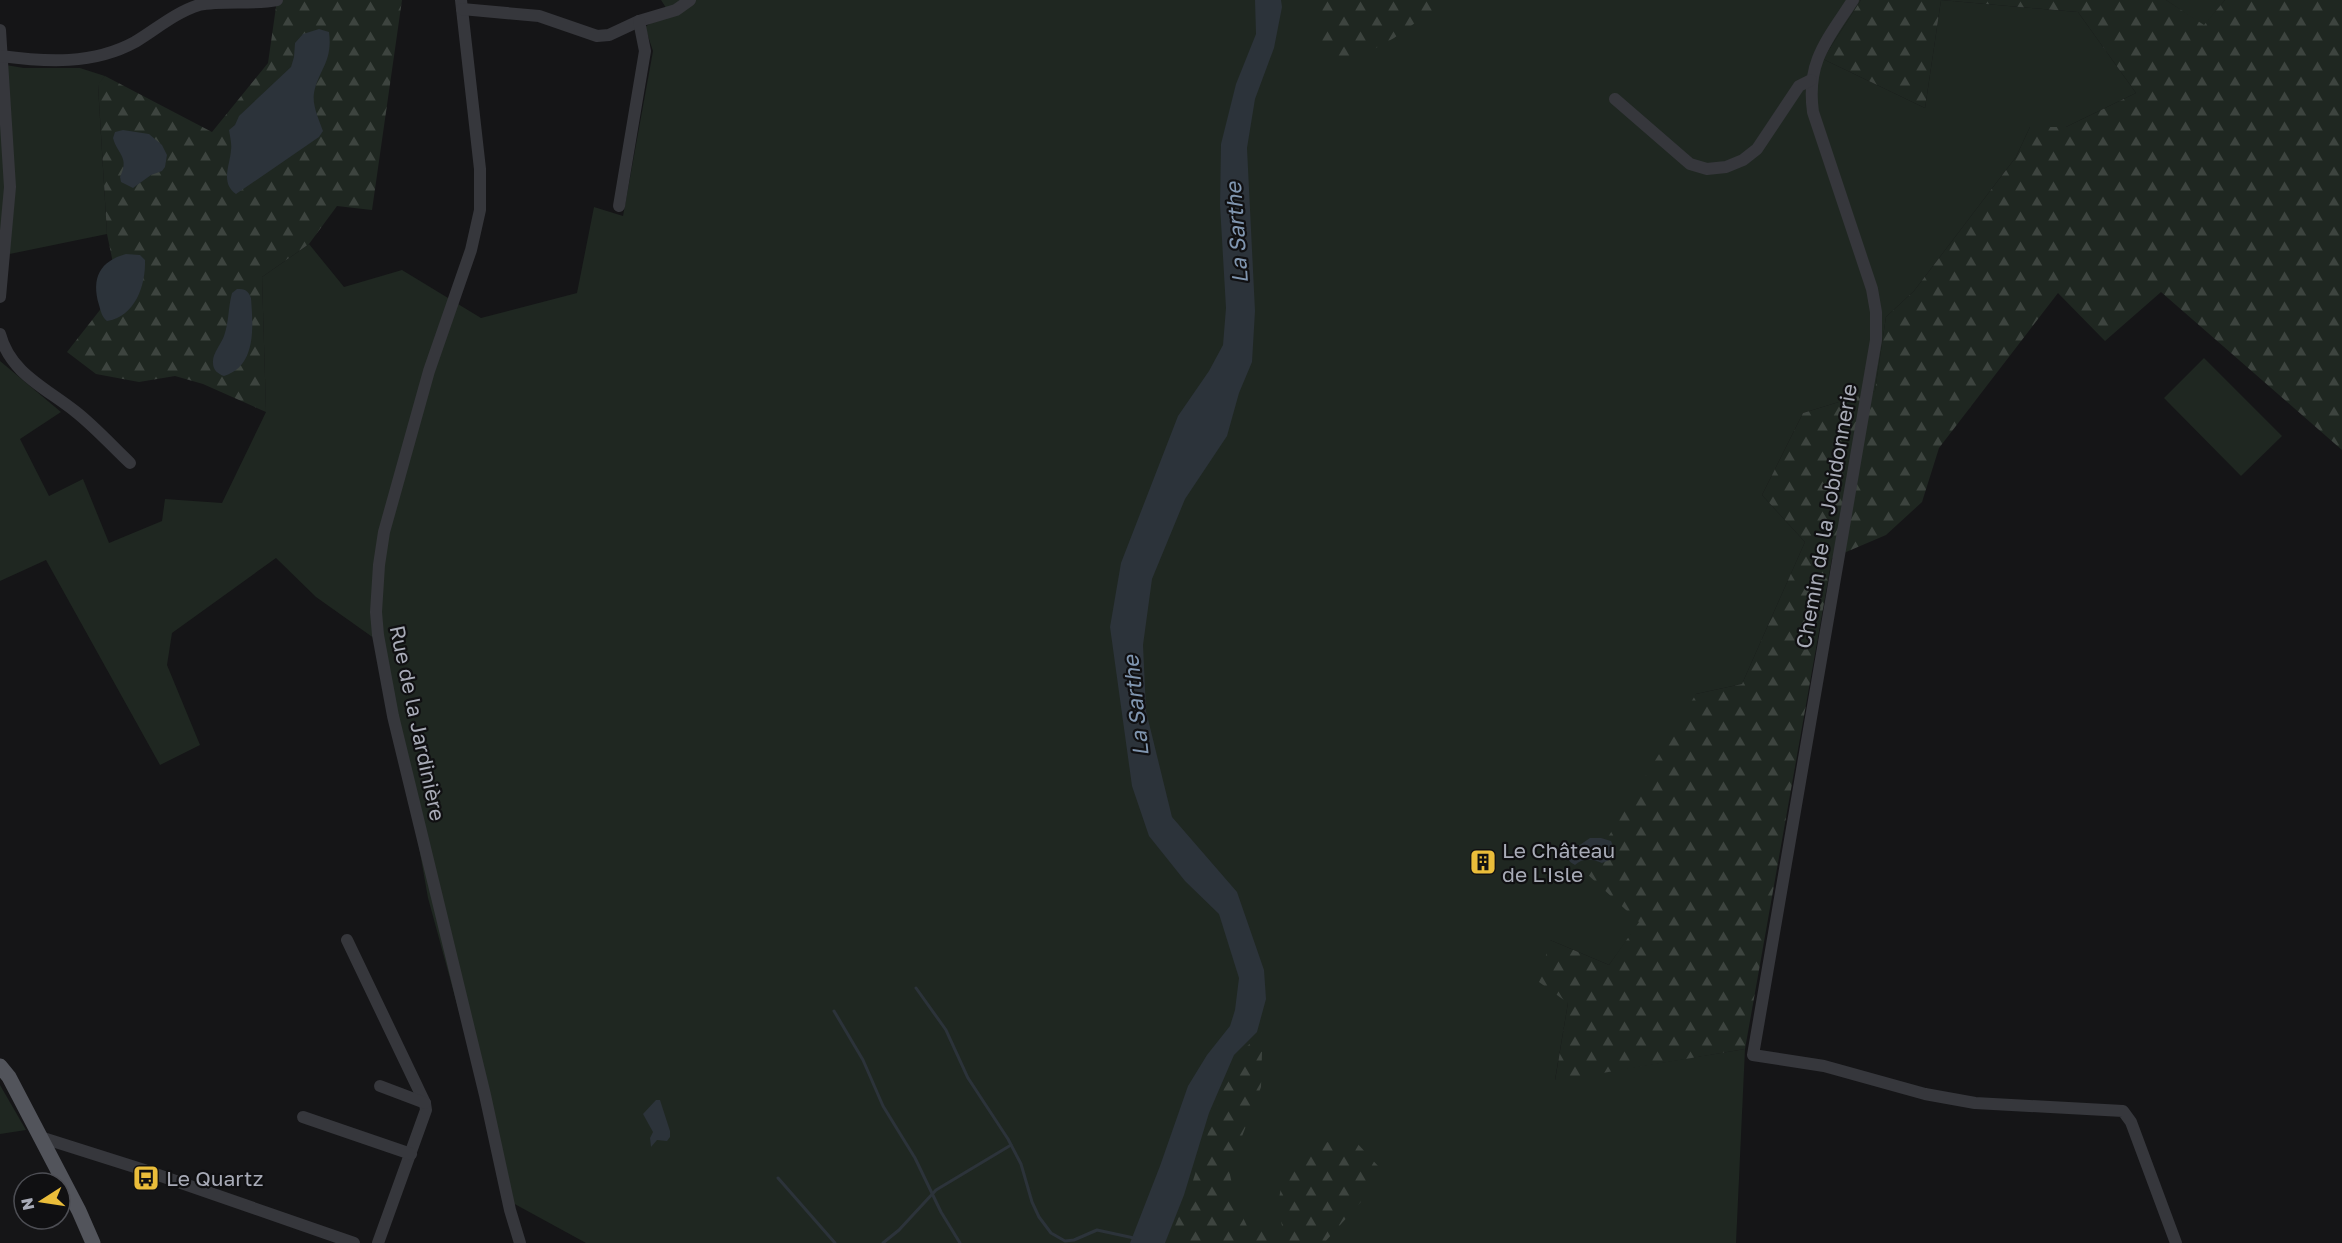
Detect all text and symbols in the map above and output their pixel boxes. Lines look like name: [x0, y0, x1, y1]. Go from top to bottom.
water label: La Sarthe: [1219, 179, 1253, 284]
street label: Chemin de la Jobidonnerie: [1790, 382, 1862, 650]
street label: Rue de la Jardinière: [385, 623, 451, 823]
water label: La Sarthe: [1116, 652, 1154, 758]
place label: Le Château de L'Isle: [1502, 837, 1615, 887]
building icon: Le Château de L'Isle: [1468, 847, 1498, 877]
bus stop icon: Le Quartz: [131, 1163, 161, 1193]
place label: Le Quartz: [166, 1165, 263, 1191]
north arrow: [12, 1171, 72, 1231]
text: N: [16, 1196, 38, 1212]

